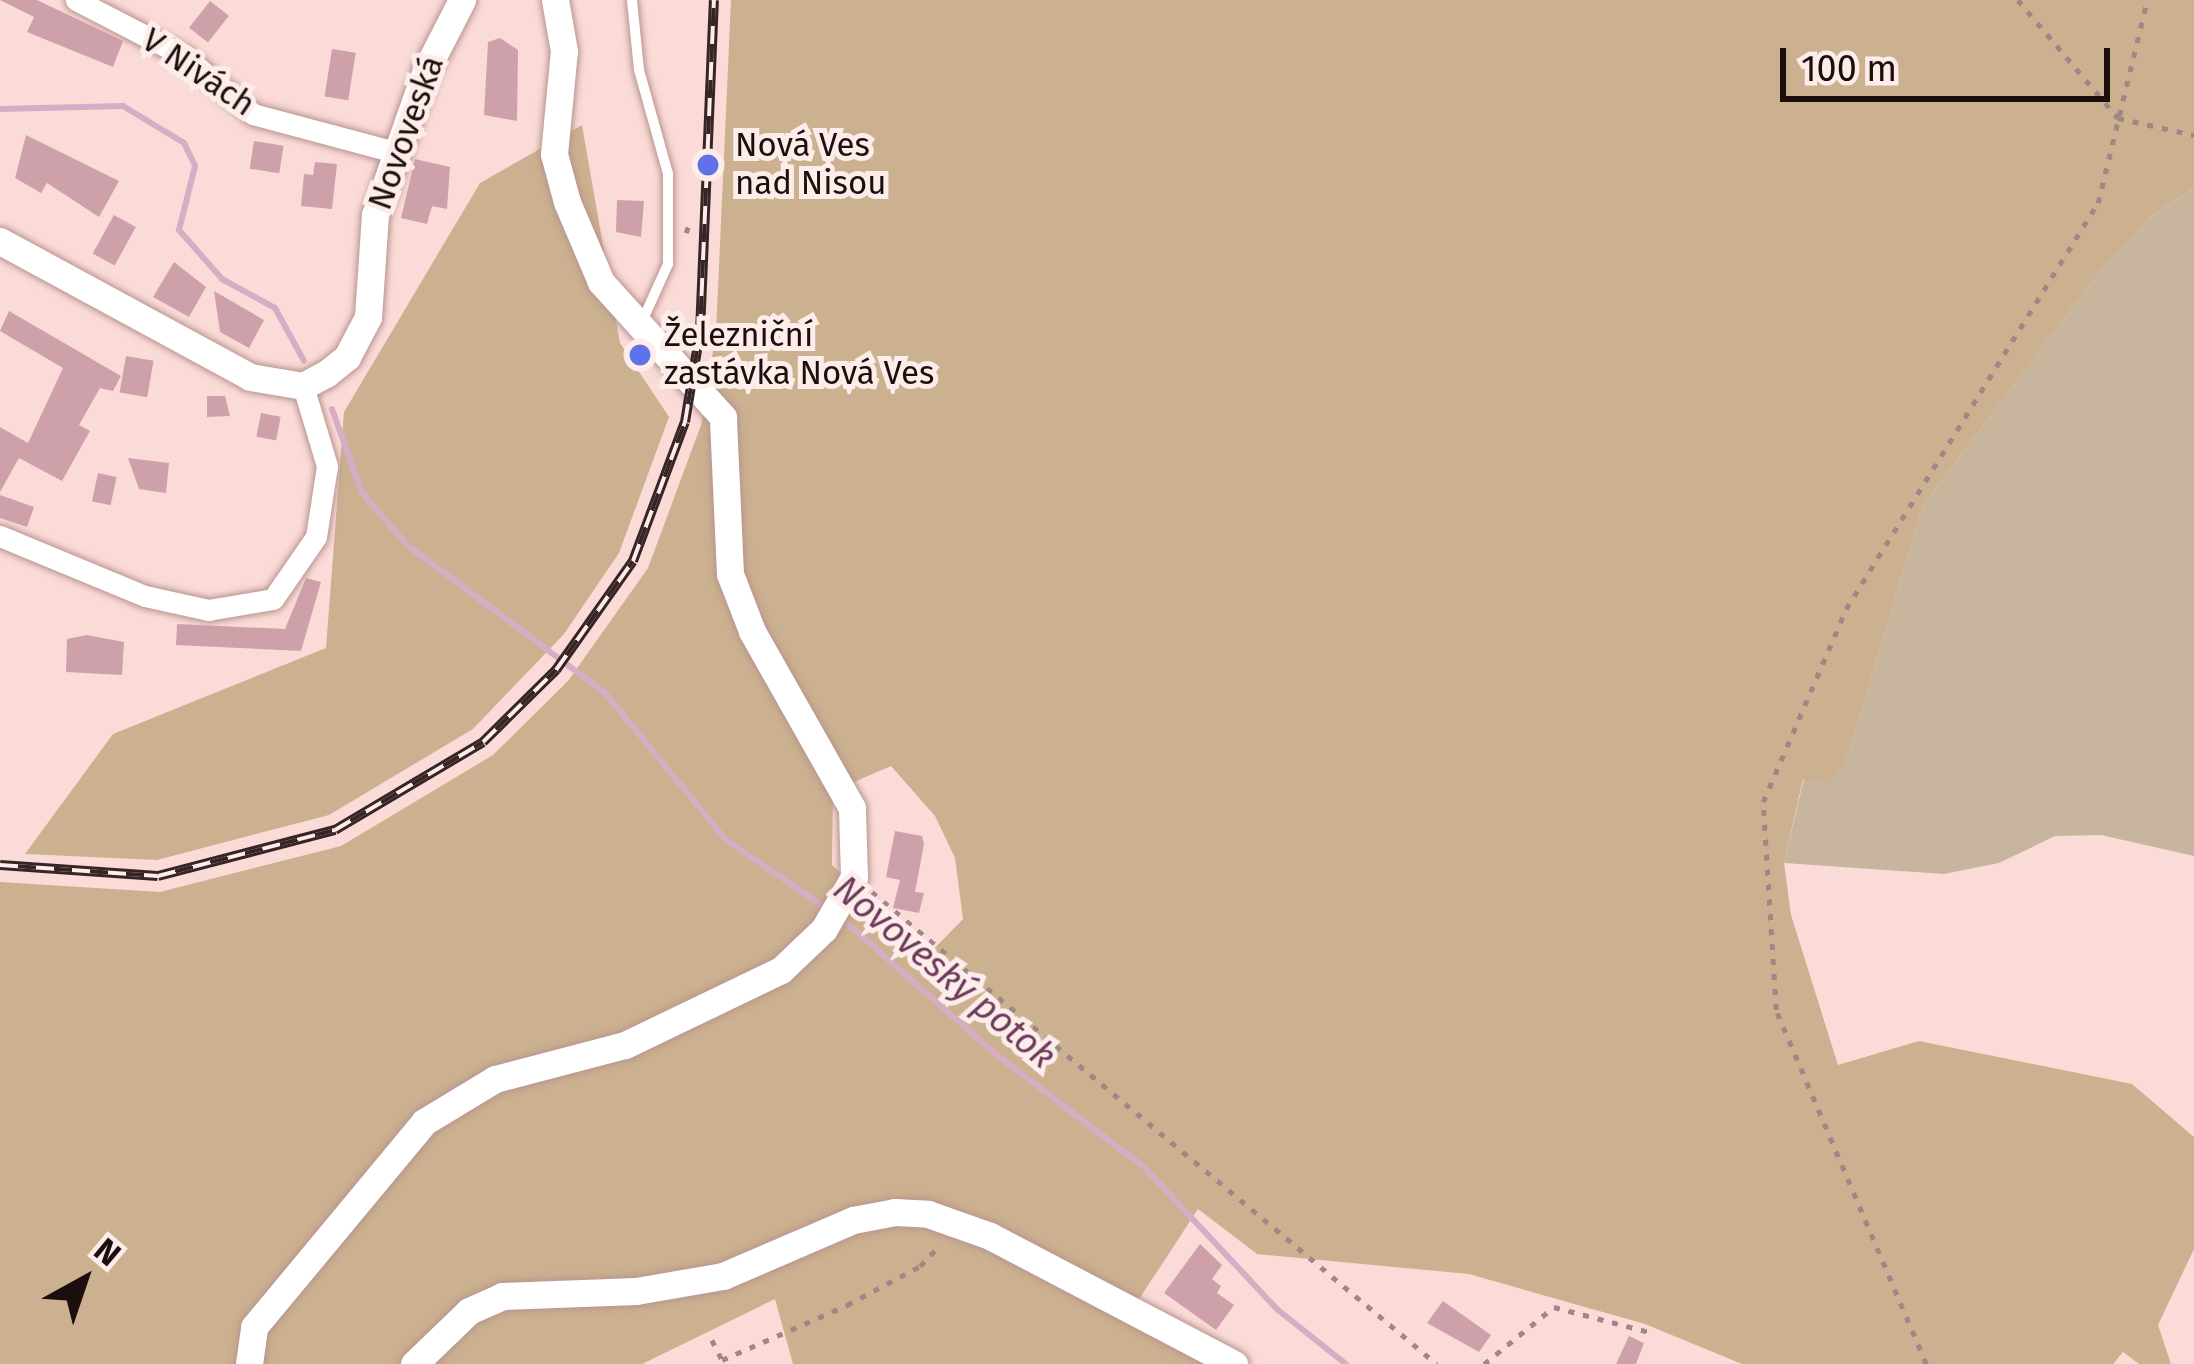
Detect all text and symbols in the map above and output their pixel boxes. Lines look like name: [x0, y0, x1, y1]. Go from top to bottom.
street label: V Nivách: [134, 21, 262, 125]
scale bar: [1786, 24, 2116, 98]
text: 100 m: [1801, 47, 1897, 91]
street label: Novoveská: [361, 51, 453, 215]
place label: Nová Ves nad Nisou: [735, 126, 887, 204]
marker: Nová Ves nad Nisou: [692, 149, 724, 181]
place label: Železniční zastávka Nová Ves: [664, 316, 934, 394]
marker: Železniční zastávka Nová Ves: [627, 342, 653, 368]
water label: Novoveský potok: [824, 868, 1064, 1078]
north arrow: [24, 1220, 144, 1340]
text: N: [86, 1230, 128, 1275]

